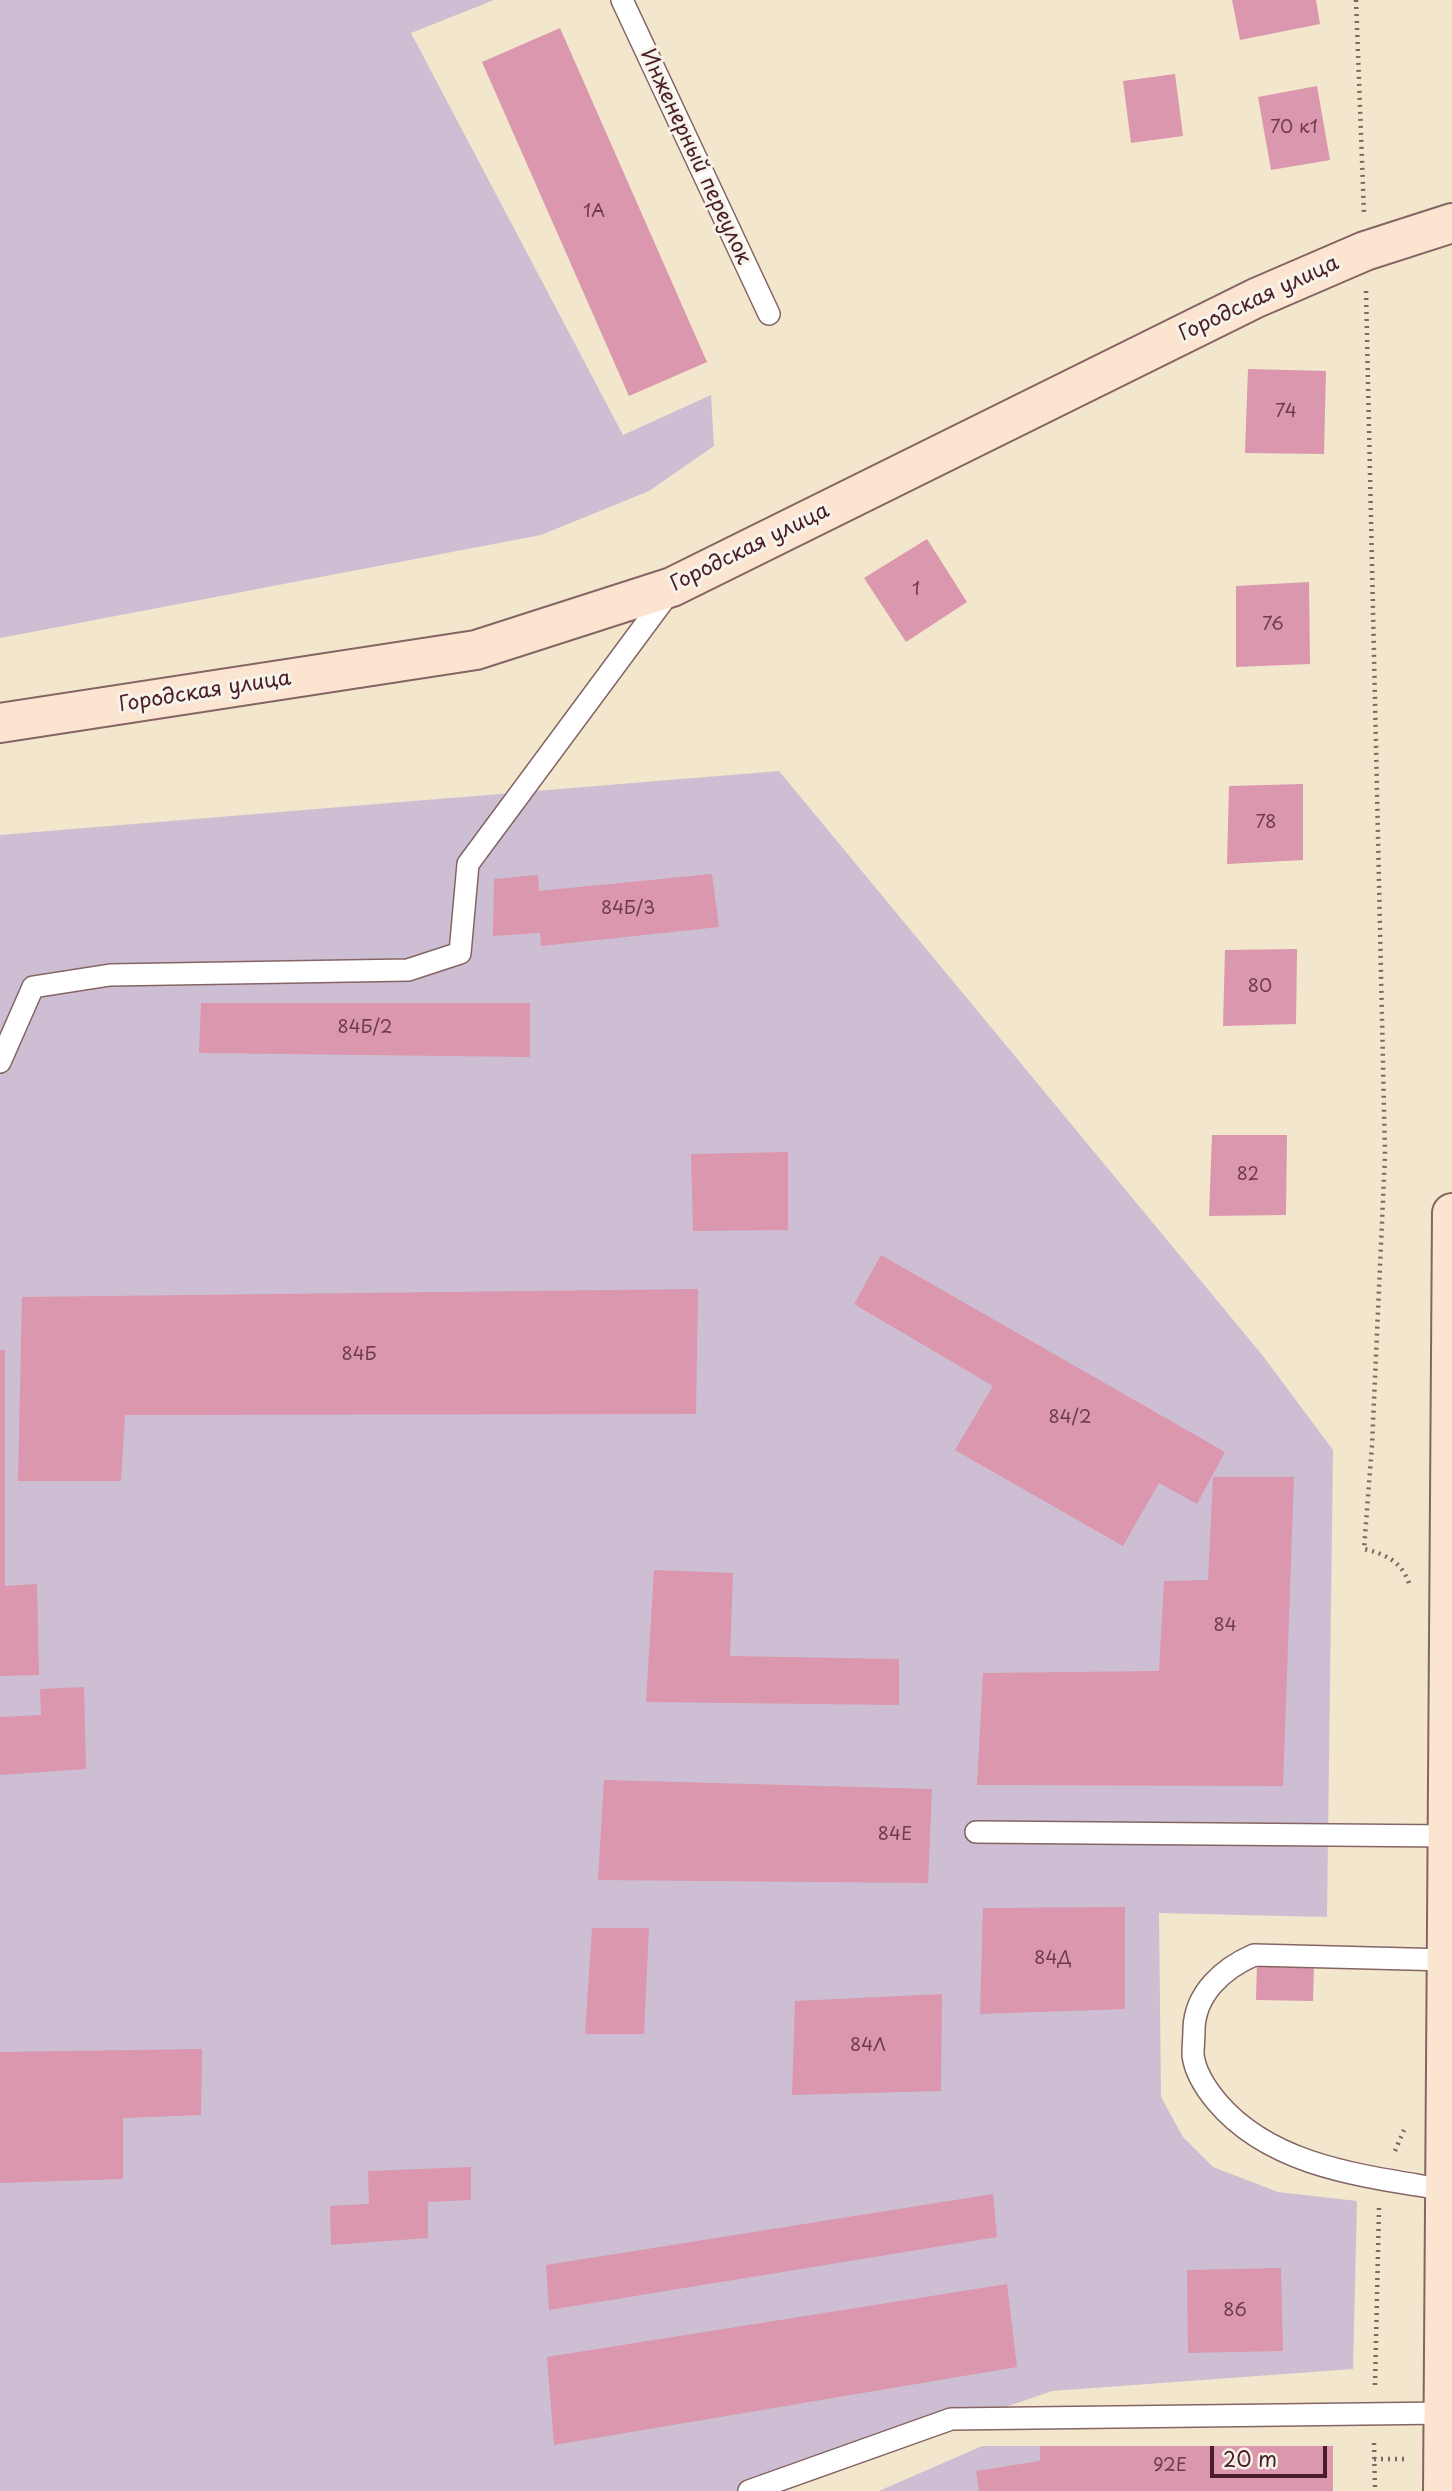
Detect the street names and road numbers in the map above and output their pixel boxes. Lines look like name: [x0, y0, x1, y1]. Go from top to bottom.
street label: Инженерный переулок: [634, 45, 756, 269]
street label: Городская улица: [1175, 251, 1343, 347]
street label: Городская улица: [666, 499, 834, 597]
street label: Городская улица: [117, 666, 293, 718]

